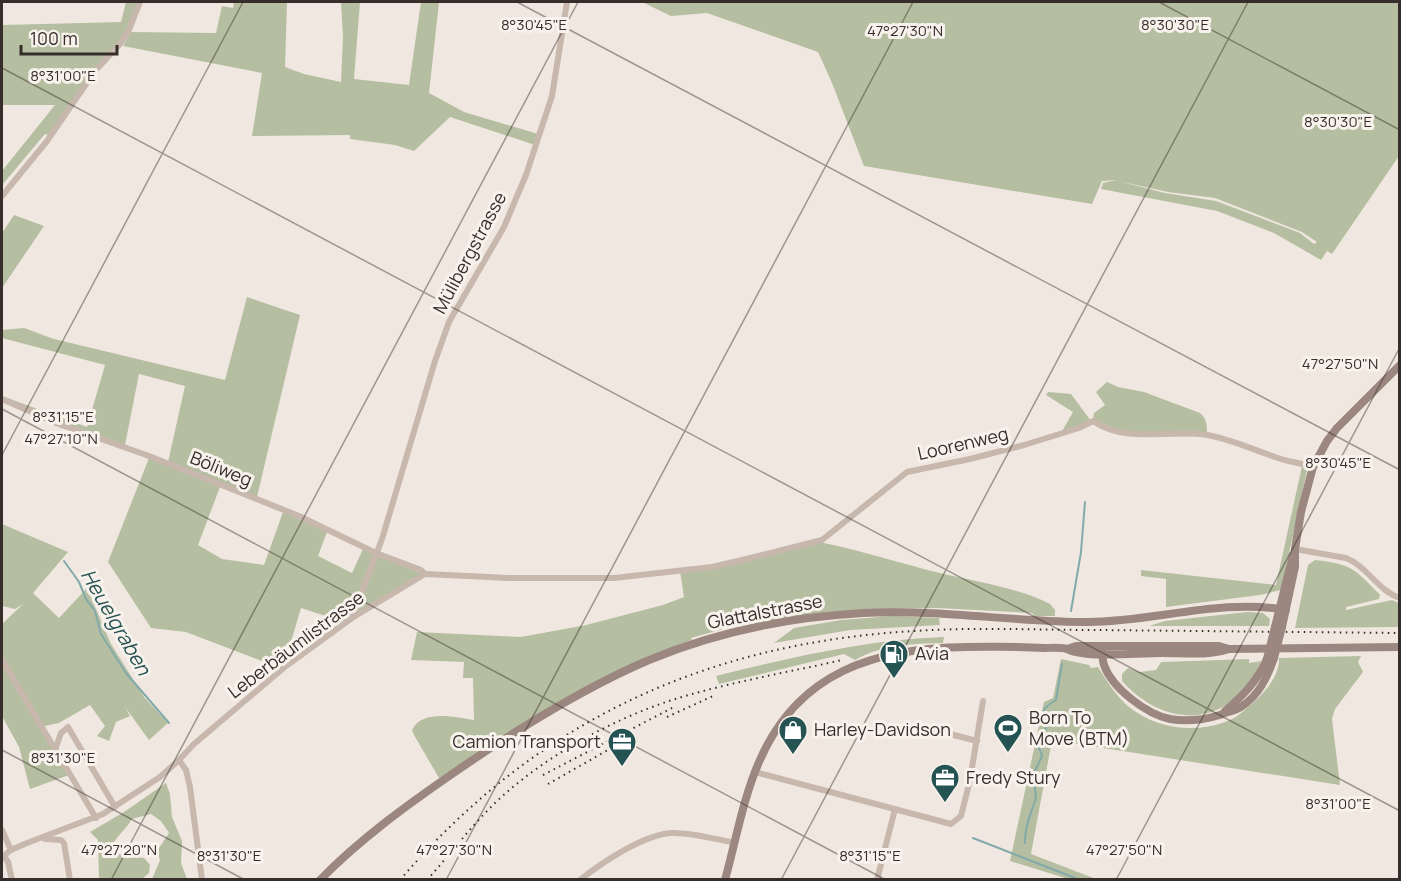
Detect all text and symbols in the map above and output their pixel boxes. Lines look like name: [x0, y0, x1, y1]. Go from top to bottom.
text: 8°30'45"E: [501, 14, 567, 35]
text: 8°30'30"E: [1141, 14, 1209, 35]
scale bar: [21, 18, 117, 56]
text: 47°27'30"N: [867, 20, 943, 41]
text: 100 m: [30, 26, 78, 50]
text: 8°31'00"E: [30, 65, 96, 86]
text: 8°30'30"E: [1304, 111, 1372, 132]
street label: Mülibergstrasse: [427, 188, 511, 318]
text: 47°27'50"N: [1302, 353, 1378, 374]
text: 8°31'15"E: [32, 406, 94, 427]
street label: Loorenweg: [915, 421, 1010, 465]
text: 47°27'10"N: [24, 428, 98, 449]
street label: Böliweg: [187, 445, 256, 491]
text: 8°30'45"E: [1305, 452, 1371, 473]
water label: Heuelgraben: [75, 564, 158, 681]
street label: Leberbäumlistrasse: [222, 585, 368, 703]
street label: Glattalstrasse: [705, 588, 824, 634]
fuel station icon: Avia: [878, 638, 910, 680]
place label: Avia: [915, 641, 949, 665]
place label: Born To Move (BTM): [1029, 705, 1129, 750]
sports icon: Born To Move (BTM): [992, 712, 1024, 754]
shop icon: Harley-Davidson: [777, 714, 809, 756]
place label: Harley-Davidson: [814, 717, 951, 741]
office icon: Camion Transport: [606, 726, 638, 768]
place label: Camion Transport: [453, 729, 601, 753]
text: 8°31'30"E: [31, 747, 95, 768]
office icon: Fredy Stury: [929, 762, 961, 804]
place label: Fredy Stury: [966, 765, 1061, 789]
text: 8°31'00"E: [1305, 793, 1371, 814]
text: 47°27'20"N: [81, 839, 157, 860]
text: 47°27'30"N: [416, 839, 492, 860]
text: 47°27'50"N: [1086, 839, 1162, 860]
text: 8°31'30"E: [197, 845, 261, 866]
text: 8°31'15"E: [839, 845, 901, 866]

